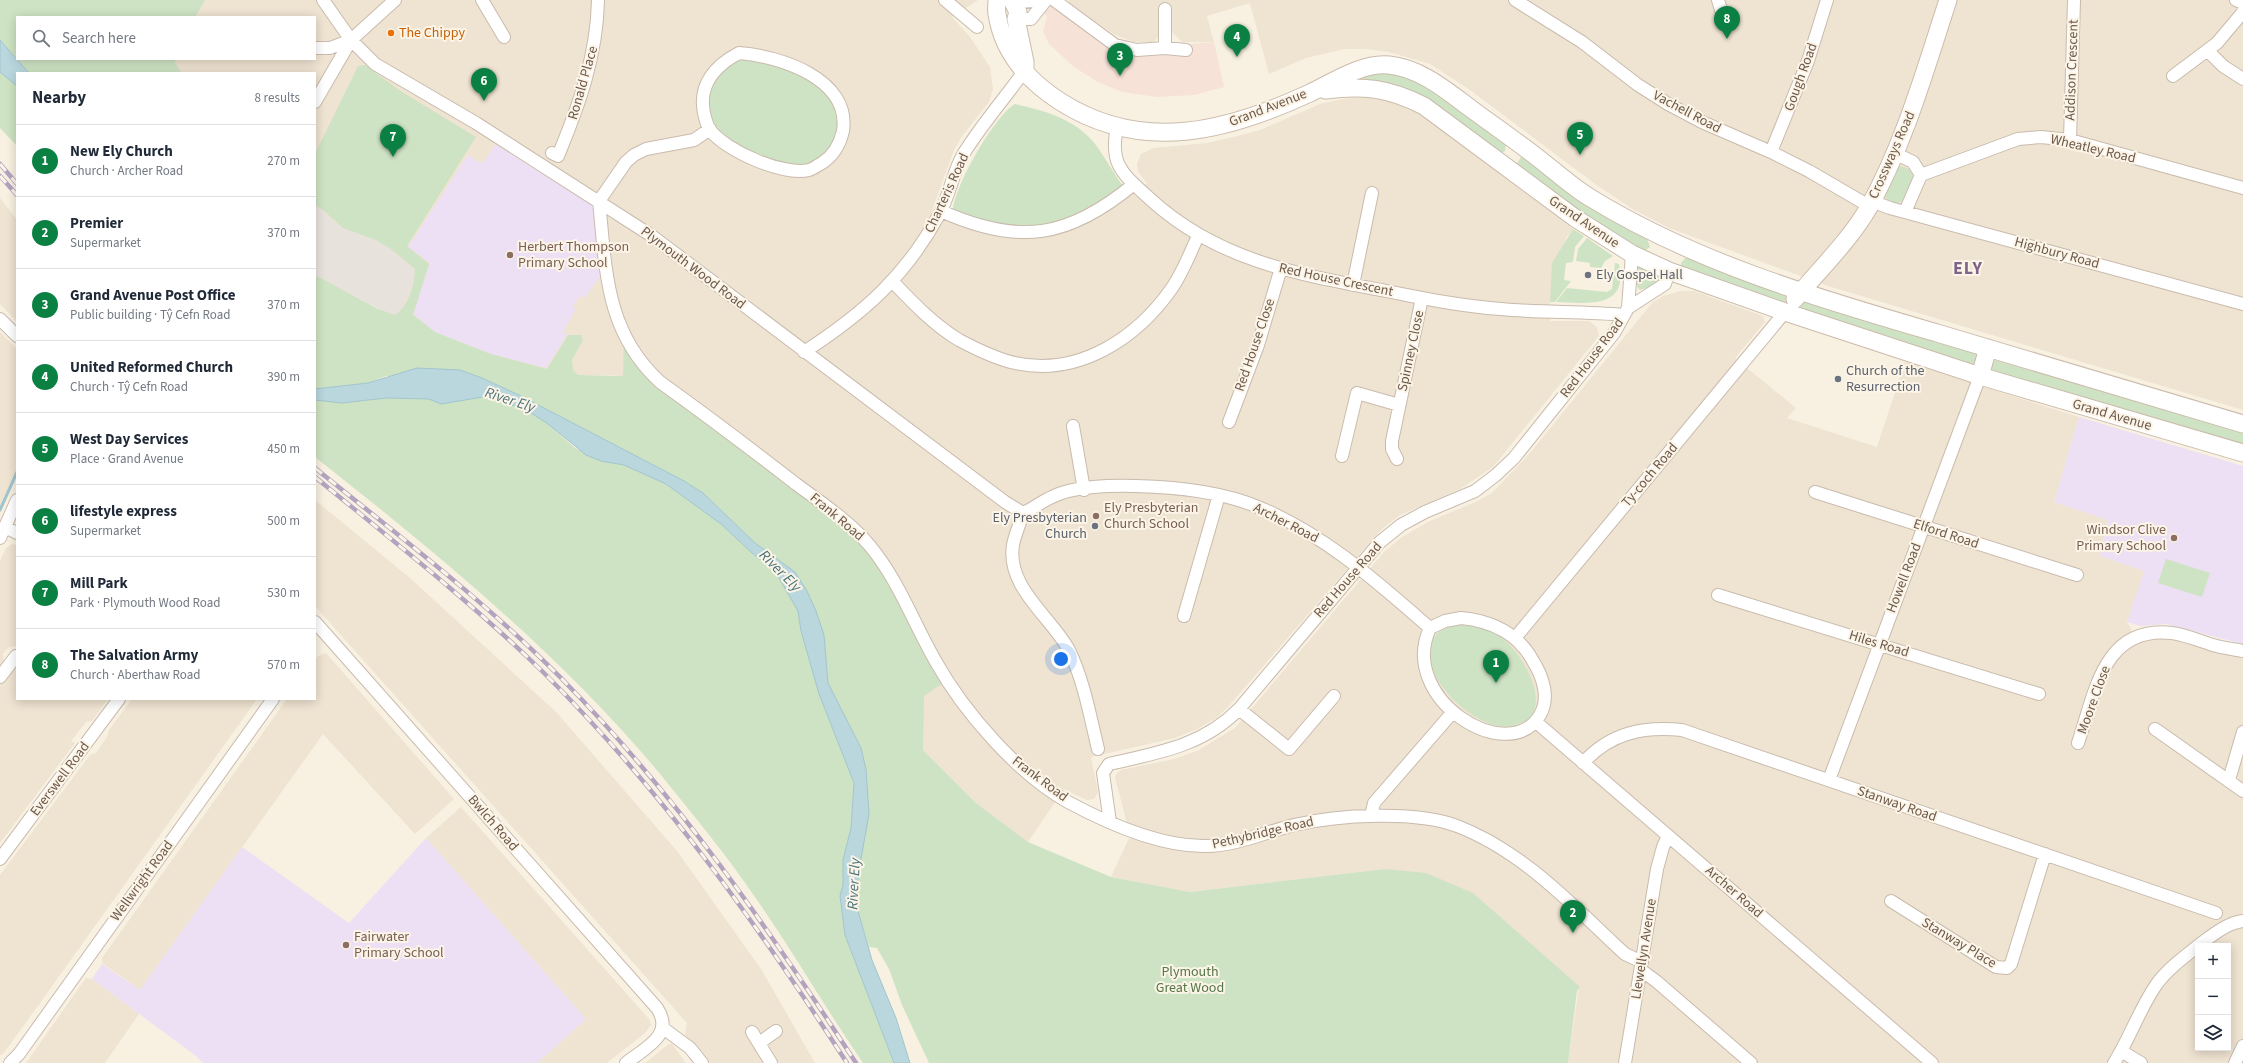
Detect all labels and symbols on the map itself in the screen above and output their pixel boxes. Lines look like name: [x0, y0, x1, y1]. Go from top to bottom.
pin: 8: [1714, 6, 1740, 39]
street label: Addison Crescent: [2060, 19, 2084, 121]
place label: The Chippy: [399, 23, 465, 43]
pin: 4: [1224, 24, 1250, 57]
marker: The Chippy: [386, 28, 396, 38]
street label: Gough Road: [1779, 40, 1823, 114]
pin: 3: [1107, 43, 1133, 76]
street label: Ronald Place: [563, 44, 603, 122]
pin: 6: [471, 68, 497, 101]
street label: Grand Avenue: [1226, 84, 1310, 132]
street label: Vachell Road: [1649, 86, 1725, 138]
street label: Crossways Road: [1864, 108, 1920, 202]
pin: 5: [1567, 122, 1593, 155]
pin: 7: [380, 124, 406, 157]
street label: Wheatley Road: [2048, 129, 2138, 169]
street label: Charteris Road: [920, 150, 974, 236]
street label: Grand Avenue: [1545, 191, 1623, 253]
street label: Plymouth Wood Road: [636, 222, 750, 314]
street label: Highbury Road: [2012, 232, 2102, 274]
place label: Herbert Thompson Primary School: [518, 237, 629, 273]
marker: Herbert Thompson Primary School: [505, 250, 515, 260]
district label: ELY: [1953, 256, 1983, 281]
street label: Red House Crescent: [1277, 258, 1395, 302]
place label: Ely Gospel Hall: [1596, 265, 1683, 285]
marker: Ely Gospel Hall: [1583, 270, 1593, 280]
street label: Red House Close: [1230, 296, 1280, 394]
street label: Spinney Close: [1393, 309, 1429, 393]
street label: Red House Road: [1555, 314, 1629, 402]
place label: Church of the Resurrection: [1846, 361, 1925, 397]
marker: Church of the Resurrection: [1833, 374, 1843, 384]
water label: River Ely: [482, 382, 539, 418]
street label: Grand Avenue: [2070, 394, 2154, 436]
street label: Ty-coch Road: [1617, 439, 1683, 511]
street label: Frank Road: [805, 488, 869, 546]
place label: Ely Presbyterian Church School: [1104, 498, 1198, 534]
street label: Archer Road: [1250, 498, 1322, 548]
place label: Ely Presbyterian Church: [993, 508, 1087, 544]
marker: Ely Presbyterian Church School: [1091, 511, 1101, 521]
street label: Elford Road: [1911, 514, 1981, 554]
place label: Windsor Clive Primary School: [2076, 520, 2166, 556]
marker: Ely Presbyterian Church: [1090, 521, 1100, 531]
marker: Windsor Clive Primary School: [2169, 533, 2179, 543]
street label: Red House Road: [1309, 537, 1387, 623]
street label: Howell Road: [1881, 540, 1927, 616]
water label: River Ely: [754, 545, 807, 598]
street label: Hiles Road: [1847, 625, 1911, 663]
your location: [1051, 649, 1071, 669]
pin: 1: [1483, 650, 1509, 683]
street label: Moore Close: [2072, 663, 2116, 737]
street label: Everswell Road: [25, 738, 95, 820]
street label: Frank Road: [1008, 751, 1072, 807]
street label: Stanway Road: [1855, 781, 1939, 827]
street label: Bwlch Road: [463, 791, 523, 855]
street label: Pethybridge Road: [1210, 812, 1316, 854]
street label: Wellwright Road: [106, 836, 178, 926]
water label: River Ely: [842, 856, 866, 910]
street label: Archer Road: [1701, 861, 1767, 923]
street label: Llewellyn Avenue: [1626, 897, 1662, 1001]
pin: 2: [1560, 900, 1586, 933]
street label: Stanway Place: [1918, 913, 2000, 973]
place label: Fairwater Primary School: [354, 927, 444, 963]
marker: Fairwater Primary School: [341, 940, 351, 950]
park label: Plymouth Great Wood: [1156, 962, 1224, 998]

